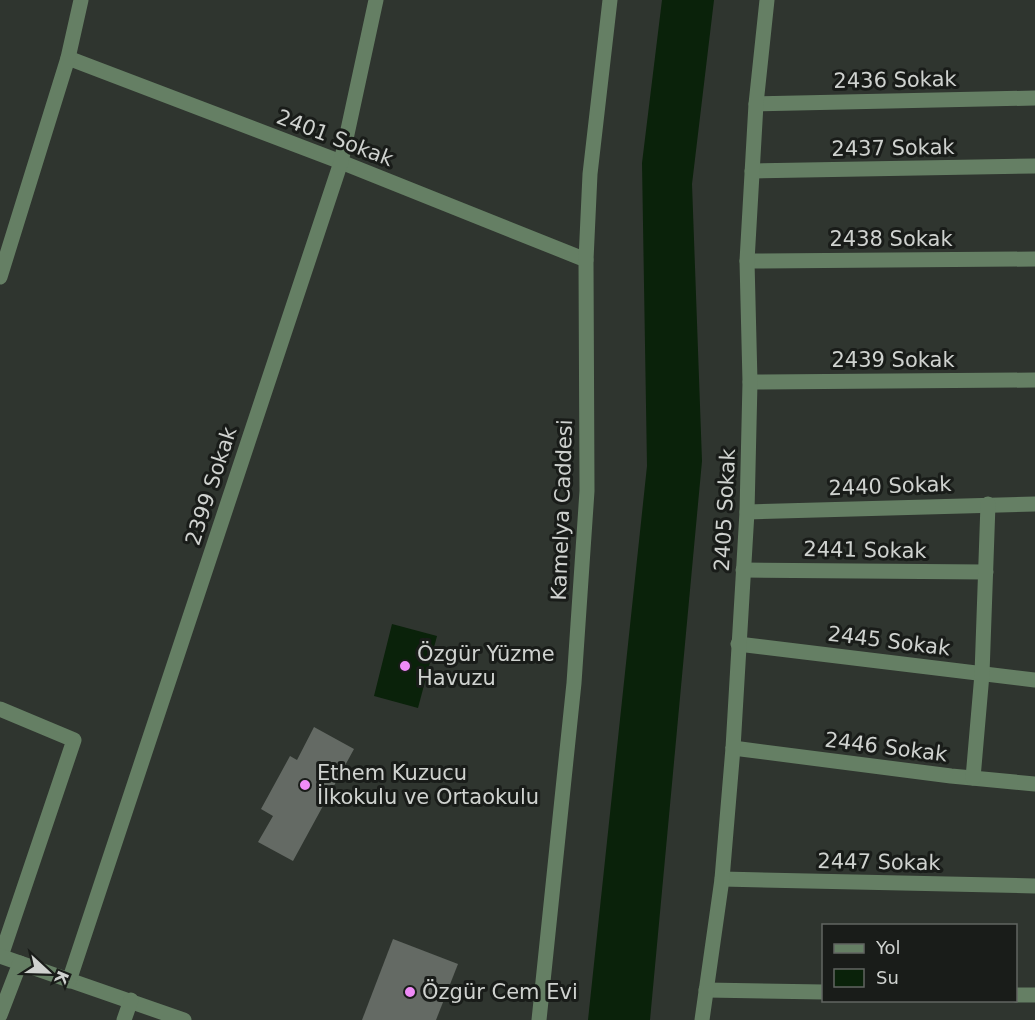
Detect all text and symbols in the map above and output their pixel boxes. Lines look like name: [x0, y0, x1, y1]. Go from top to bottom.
street label: 2436 Sokak: [833, 67, 958, 93]
street label: 2401 Sokak: [273, 105, 398, 172]
street label: 2437 Sokak: [831, 135, 956, 161]
street label: 2438 Sokak: [829, 227, 953, 251]
street label: 2439 Sokak: [831, 348, 955, 372]
street label: Kamelya Caddesi: [547, 419, 577, 601]
street label: 2399 Sokak: [181, 423, 242, 548]
street label: 2405 Sokak: [710, 447, 740, 572]
street label: 2440 Sokak: [828, 472, 953, 500]
street label: 2441 Sokak: [803, 537, 928, 563]
street label: 2445 Sokak: [826, 622, 952, 661]
place label: Özgür Yüzme Havuzu: [417, 641, 555, 690]
marker: Özgür Yüzme Havuzu: [398, 659, 412, 673]
street label: 2446 Sokak: [823, 728, 949, 767]
place label: Ethem Kuzucu İlkokulu ve Ortaokulu: [317, 761, 539, 809]
marker: Ethem Kuzucu İlkokulu ve Ortaokulu: [298, 778, 312, 792]
street label: 2447 Sokak: [817, 849, 942, 875]
legend: [822, 924, 1017, 1002]
text: Yol: [875, 937, 901, 958]
north arrow: [18, 942, 78, 1002]
text: Su: [876, 967, 899, 988]
text: K: [50, 968, 73, 987]
place label: Özgür Cem Evi: [422, 979, 578, 1004]
marker: Özgür Cem Evi: [403, 985, 417, 999]

